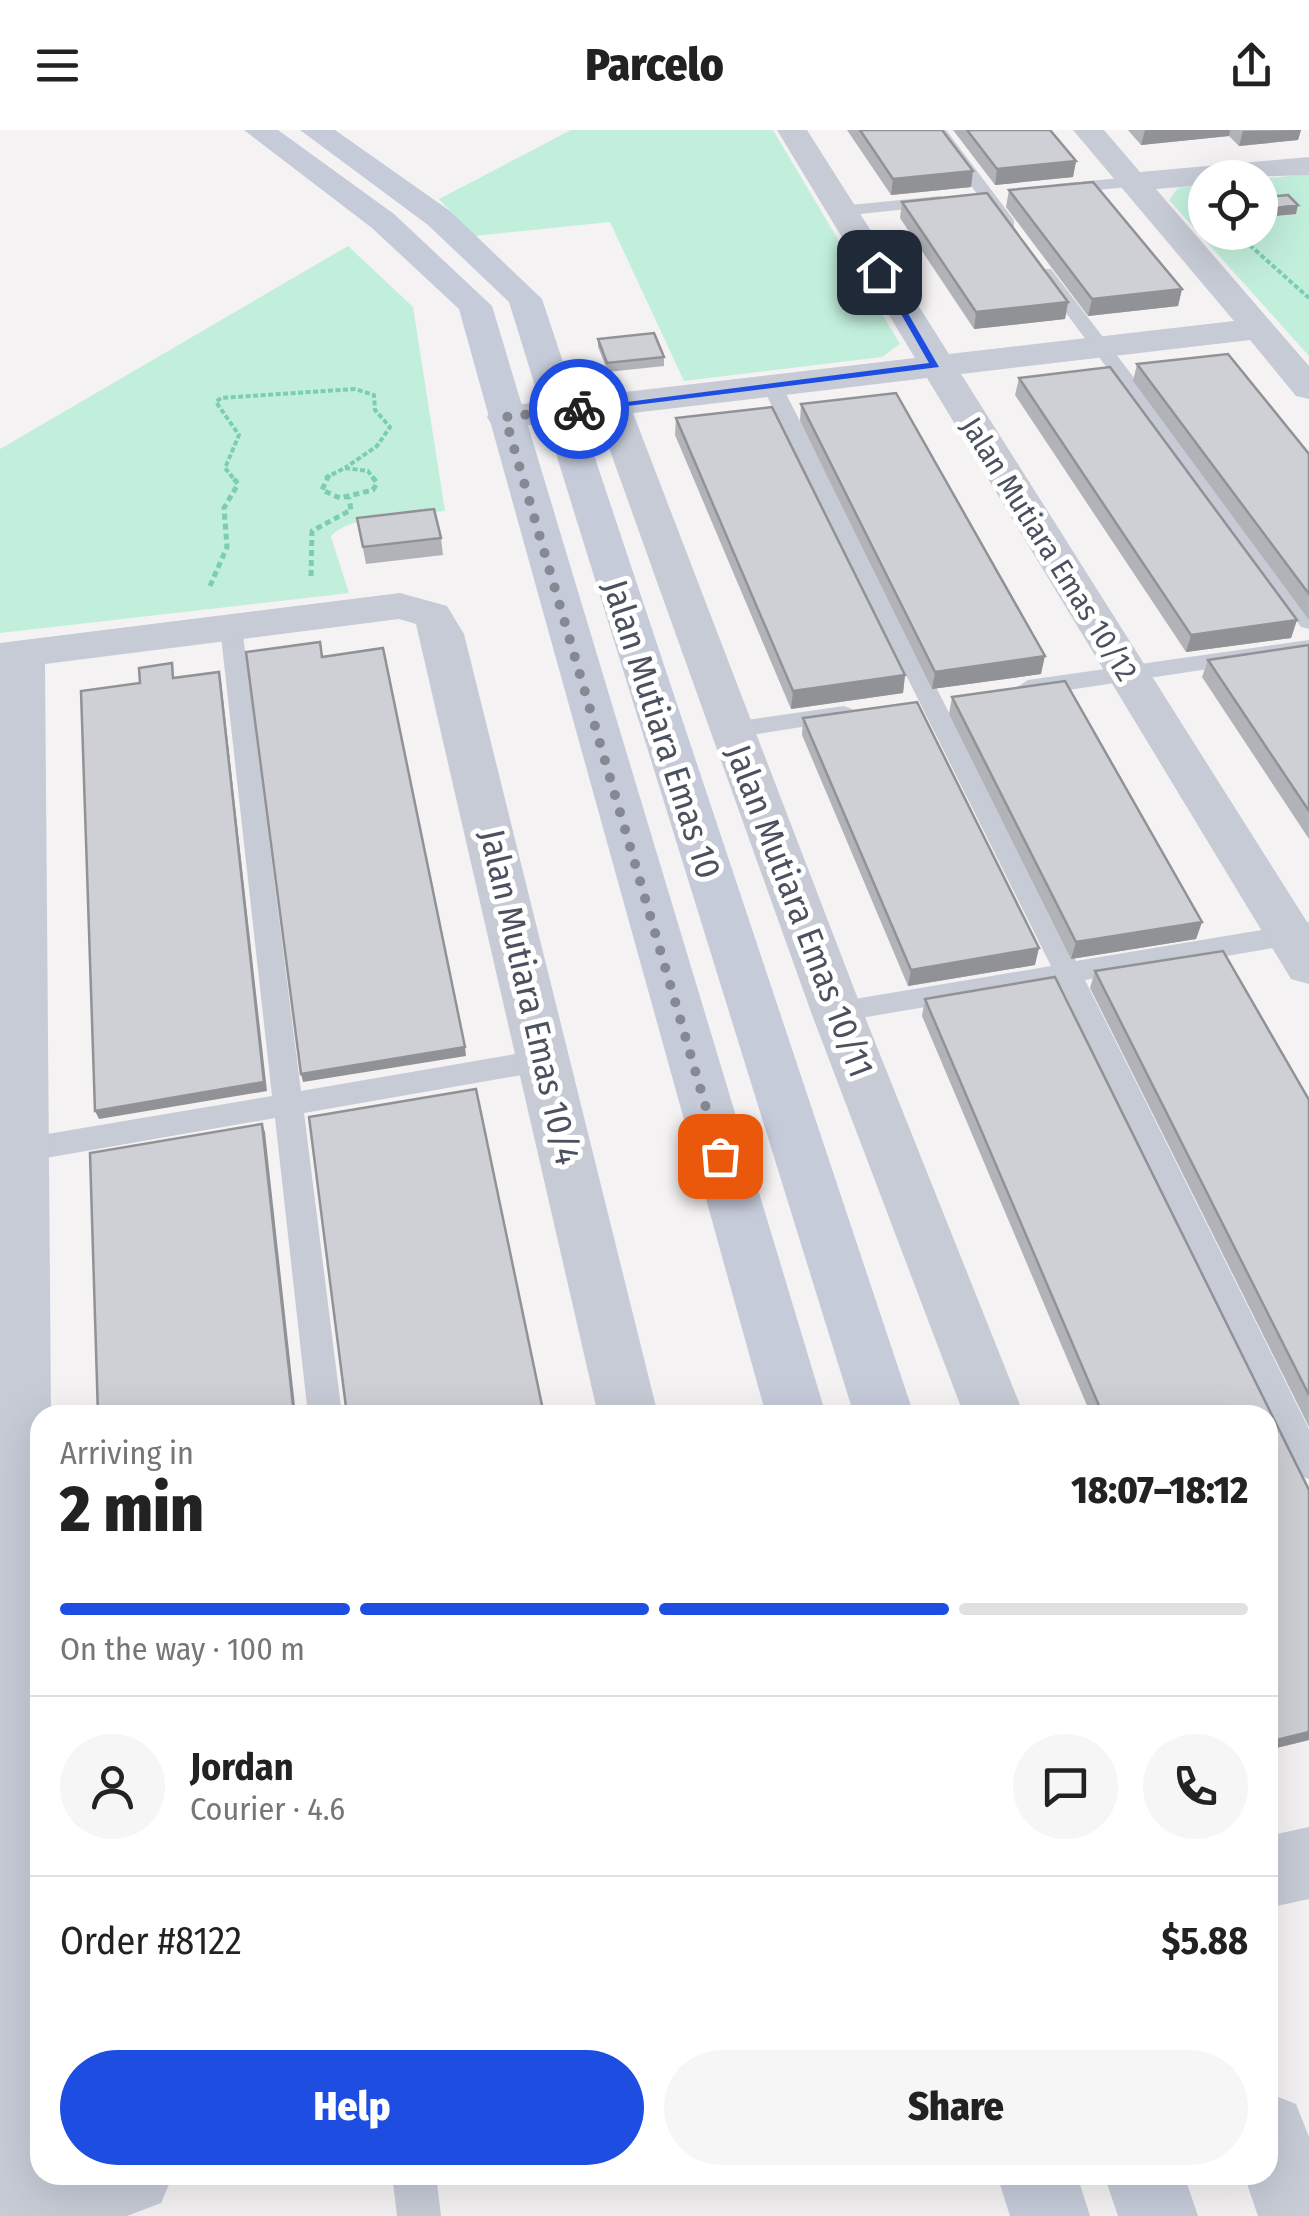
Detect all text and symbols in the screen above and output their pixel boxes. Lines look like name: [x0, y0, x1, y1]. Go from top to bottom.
icon: menu: [30, 38, 85, 93]
text: Parcelo: [585, 38, 724, 92]
icon: share: [1224, 38, 1279, 93]
map controls: [1188, 160, 1278, 250]
button: locate: [1188, 160, 1278, 250]
pin: [837, 230, 922, 315]
icon: home: [852, 245, 907, 300]
courier: [529, 359, 629, 459]
icon: bike: [552, 382, 607, 437]
street label: Jalan Mutiara Emas 10/12: [953, 411, 1145, 687]
street label: Jalan Mutiara Emas 10: [594, 574, 730, 884]
street label: Jalan Mutiara Emas 10/11: [717, 739, 883, 1083]
street label: Jalan Mutiara Emas 10/4: [471, 825, 589, 1169]
pin: [678, 1114, 763, 1199]
icon: bag: [693, 1129, 748, 1184]
text: Arriving in: [60, 1434, 194, 1472]
text: 18:07–18:12: [1071, 1467, 1248, 1513]
text: 2 min: [60, 1470, 204, 1548]
text: On the way · 100 m: [60, 1630, 305, 1668]
button: person: [60, 1734, 165, 1839]
button: chat: [1013, 1734, 1118, 1839]
button: phone: [1143, 1734, 1248, 1839]
text: Jordan: [190, 1744, 294, 1790]
text: Courier · 4.6: [190, 1790, 345, 1828]
text: Order #8122: [60, 1918, 242, 1964]
text: $5.88: [1162, 1918, 1248, 1964]
button: Help: [60, 2050, 644, 2165]
button: Share: [664, 2050, 1248, 2165]

